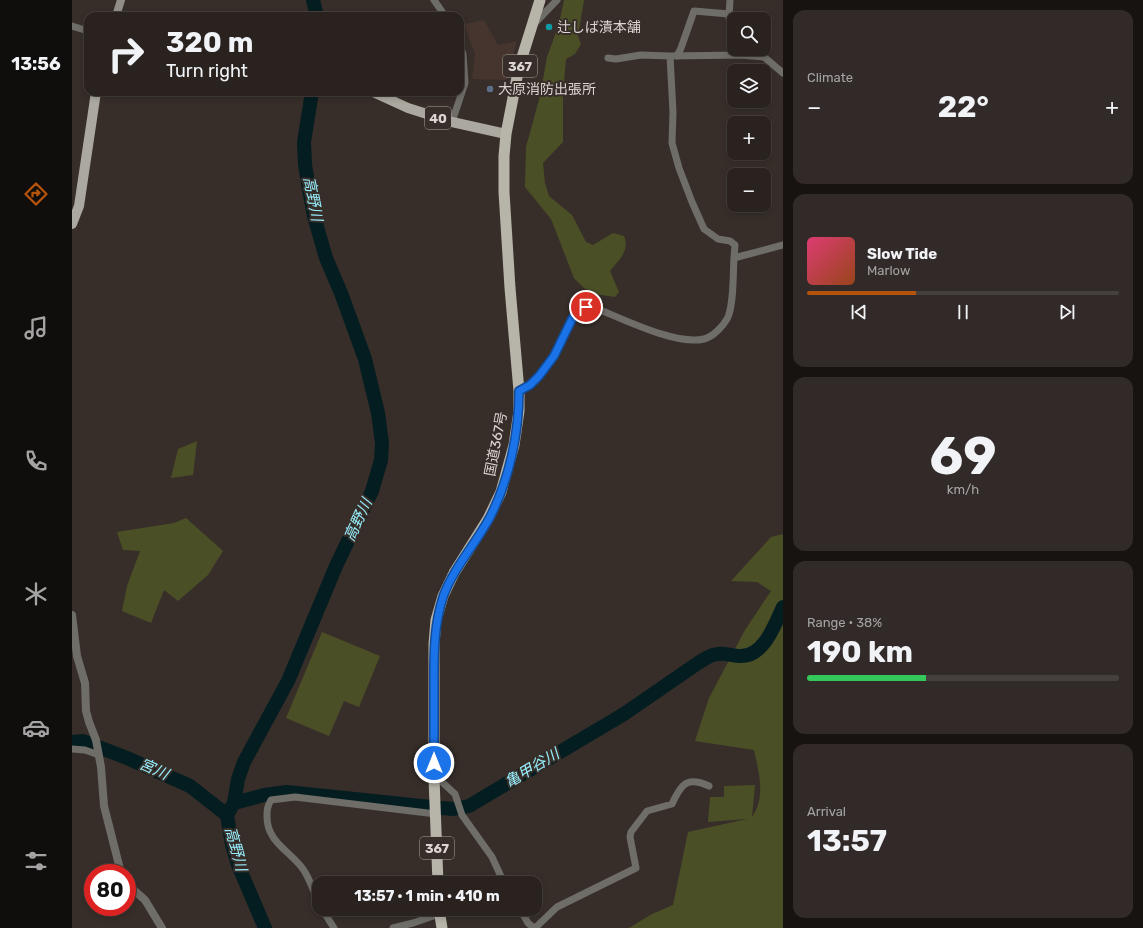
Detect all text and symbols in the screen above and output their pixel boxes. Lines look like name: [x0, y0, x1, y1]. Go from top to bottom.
map controls: [727, 12, 771, 212]
button: search: [727, 12, 771, 56]
place label: 辻しば漬本舗: [557, 19, 641, 36]
marker: 辻しば漬本舗: [544, 22, 554, 32]
text: 320 m: [166, 26, 253, 59]
icon: right: [100, 28, 152, 80]
text: 13:56: [11, 53, 61, 75]
road number: 367: [503, 55, 537, 77]
text: Turn right: [166, 60, 248, 82]
button: layers: [727, 64, 771, 108]
text: Climate: [807, 70, 853, 85]
place label: 大原消防出張所: [498, 81, 596, 98]
marker: 大原消防出張所: [485, 84, 495, 94]
text: 22°: [938, 89, 989, 125]
text: −: [807, 94, 821, 121]
text: +: [1105, 94, 1119, 121]
road number: 40: [425, 107, 451, 129]
button: +: [727, 116, 771, 160]
button: −: [727, 168, 771, 212]
water label: 高野川: [300, 175, 327, 225]
icon: directions: [22, 180, 50, 208]
text: Slow Tide: [867, 245, 937, 263]
text: Marlow: [867, 263, 910, 278]
pin: [569, 290, 603, 324]
icon: arrive: [575, 296, 597, 318]
icon: previous: [848, 301, 870, 323]
icon: pause: [952, 301, 974, 323]
icon: next: [1056, 301, 1078, 323]
icon: music: [22, 314, 50, 342]
street label: 国道367号: [481, 410, 511, 478]
text: 69: [929, 425, 997, 487]
icon: phone: [22, 447, 50, 475]
text: km/h: [947, 482, 979, 497]
water label: 高野川: [340, 494, 377, 544]
icon: climate: [22, 580, 50, 608]
text: Range · 38%: [807, 615, 882, 630]
text: 190 km: [807, 634, 913, 670]
icon: car: [22, 714, 50, 742]
position arrow: [413, 742, 455, 784]
water label: 亀甲谷川: [502, 744, 564, 791]
water label: 宮川: [137, 755, 173, 784]
text: Arrival: [807, 804, 846, 819]
text: 13:57: [807, 823, 887, 859]
water label: 高野川: [221, 825, 251, 875]
road number: 367: [420, 837, 454, 859]
icon: filters: [22, 847, 50, 875]
speed limit sign: 80: [84, 864, 136, 916]
text: 13:57 · 1 min · 410 m: [354, 887, 500, 905]

